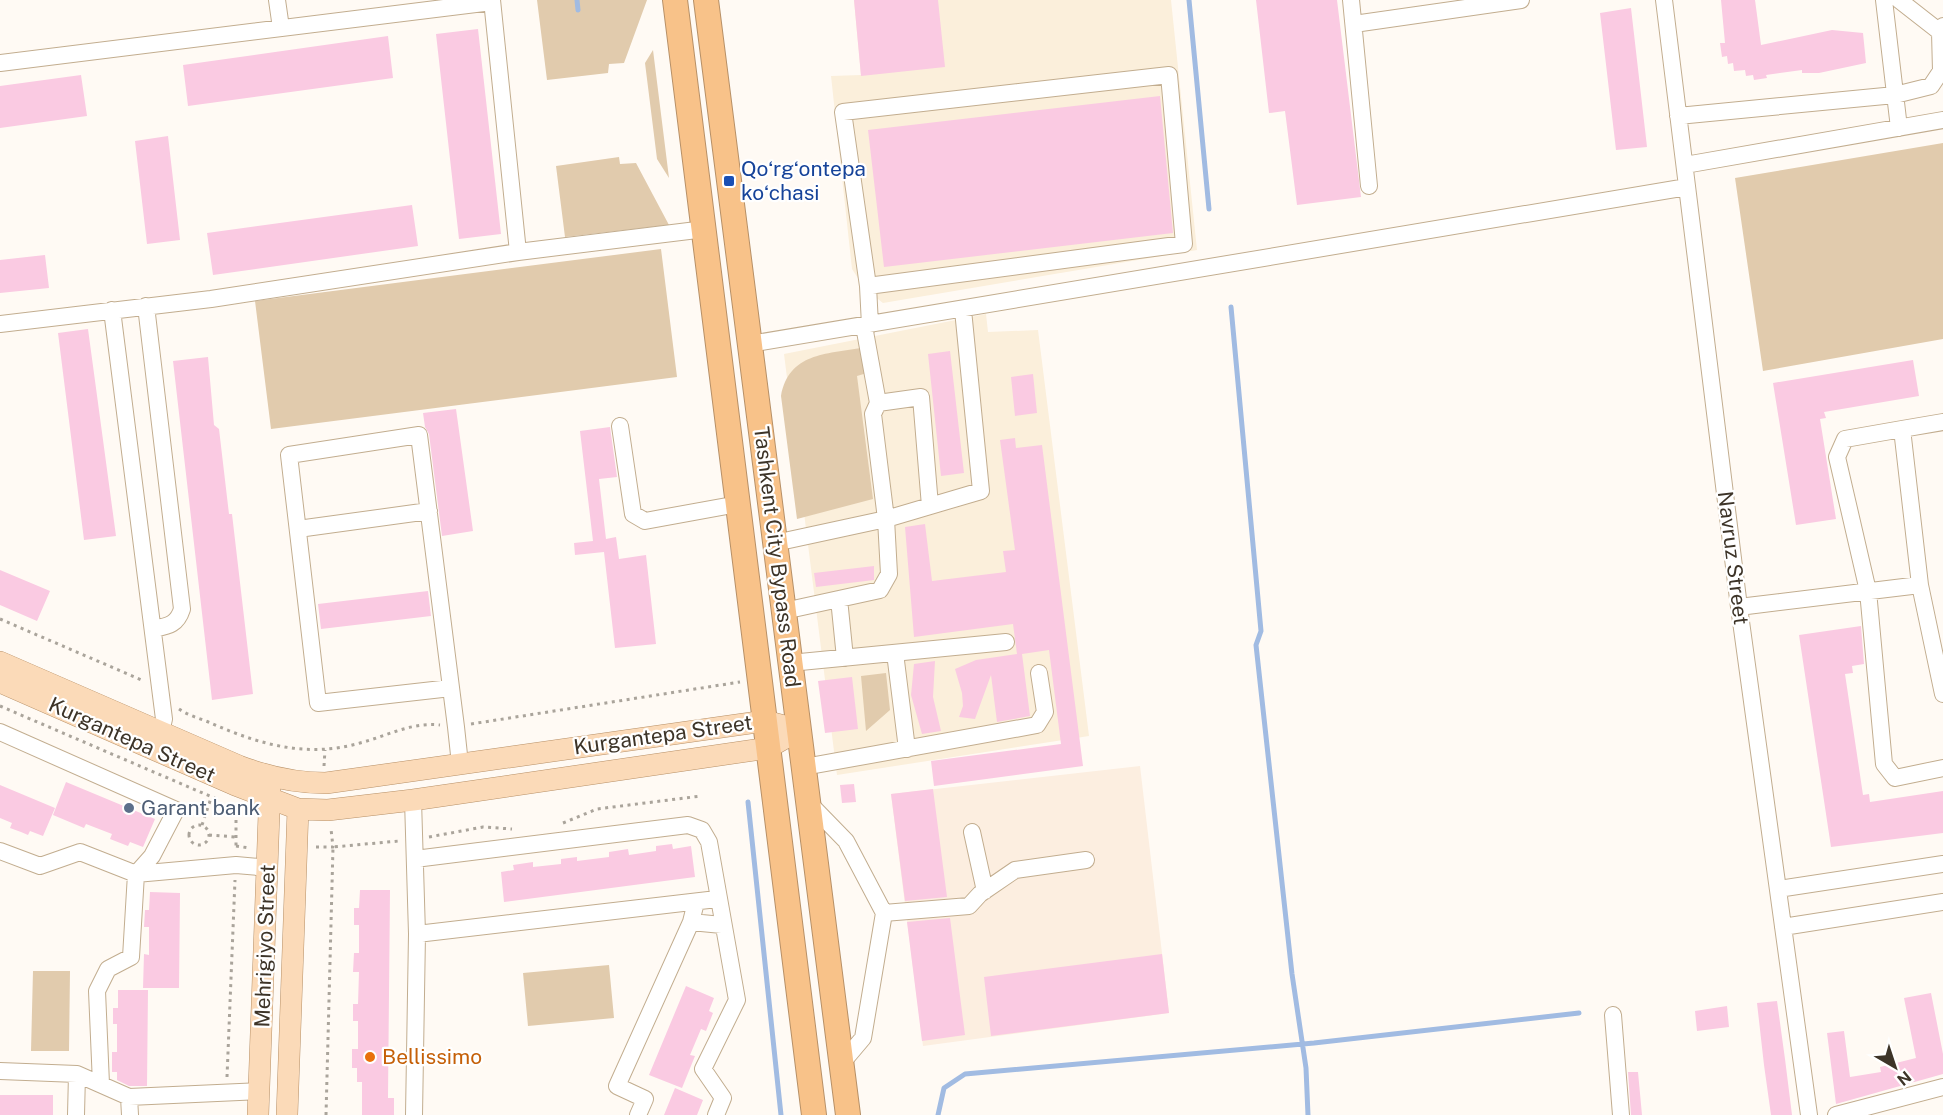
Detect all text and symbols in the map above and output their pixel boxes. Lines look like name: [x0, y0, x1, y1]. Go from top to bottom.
place label: Qoʻrgʻontepa koʻchasi: [741, 156, 866, 205]
marker: Qoʻrgʻontepa koʻchasi: [722, 174, 736, 188]
street label: Tashkent City Bypass Road: [749, 425, 806, 689]
street label: Navruz Street: [1713, 490, 1754, 626]
street label: Kurgantepa Street: [45, 691, 220, 788]
street label: Kurgantepa Street: [572, 710, 754, 759]
place label: Garant bank: [141, 795, 261, 820]
marker: Garant bank: [122, 801, 136, 815]
street label: Mehrigiyo Street: [249, 864, 280, 1028]
north arrow: [1865, 1037, 1925, 1097]
place label: Bellissimo: [382, 1044, 482, 1069]
marker: Bellissimo: [363, 1050, 377, 1064]
text: N: [1893, 1067, 1915, 1090]

